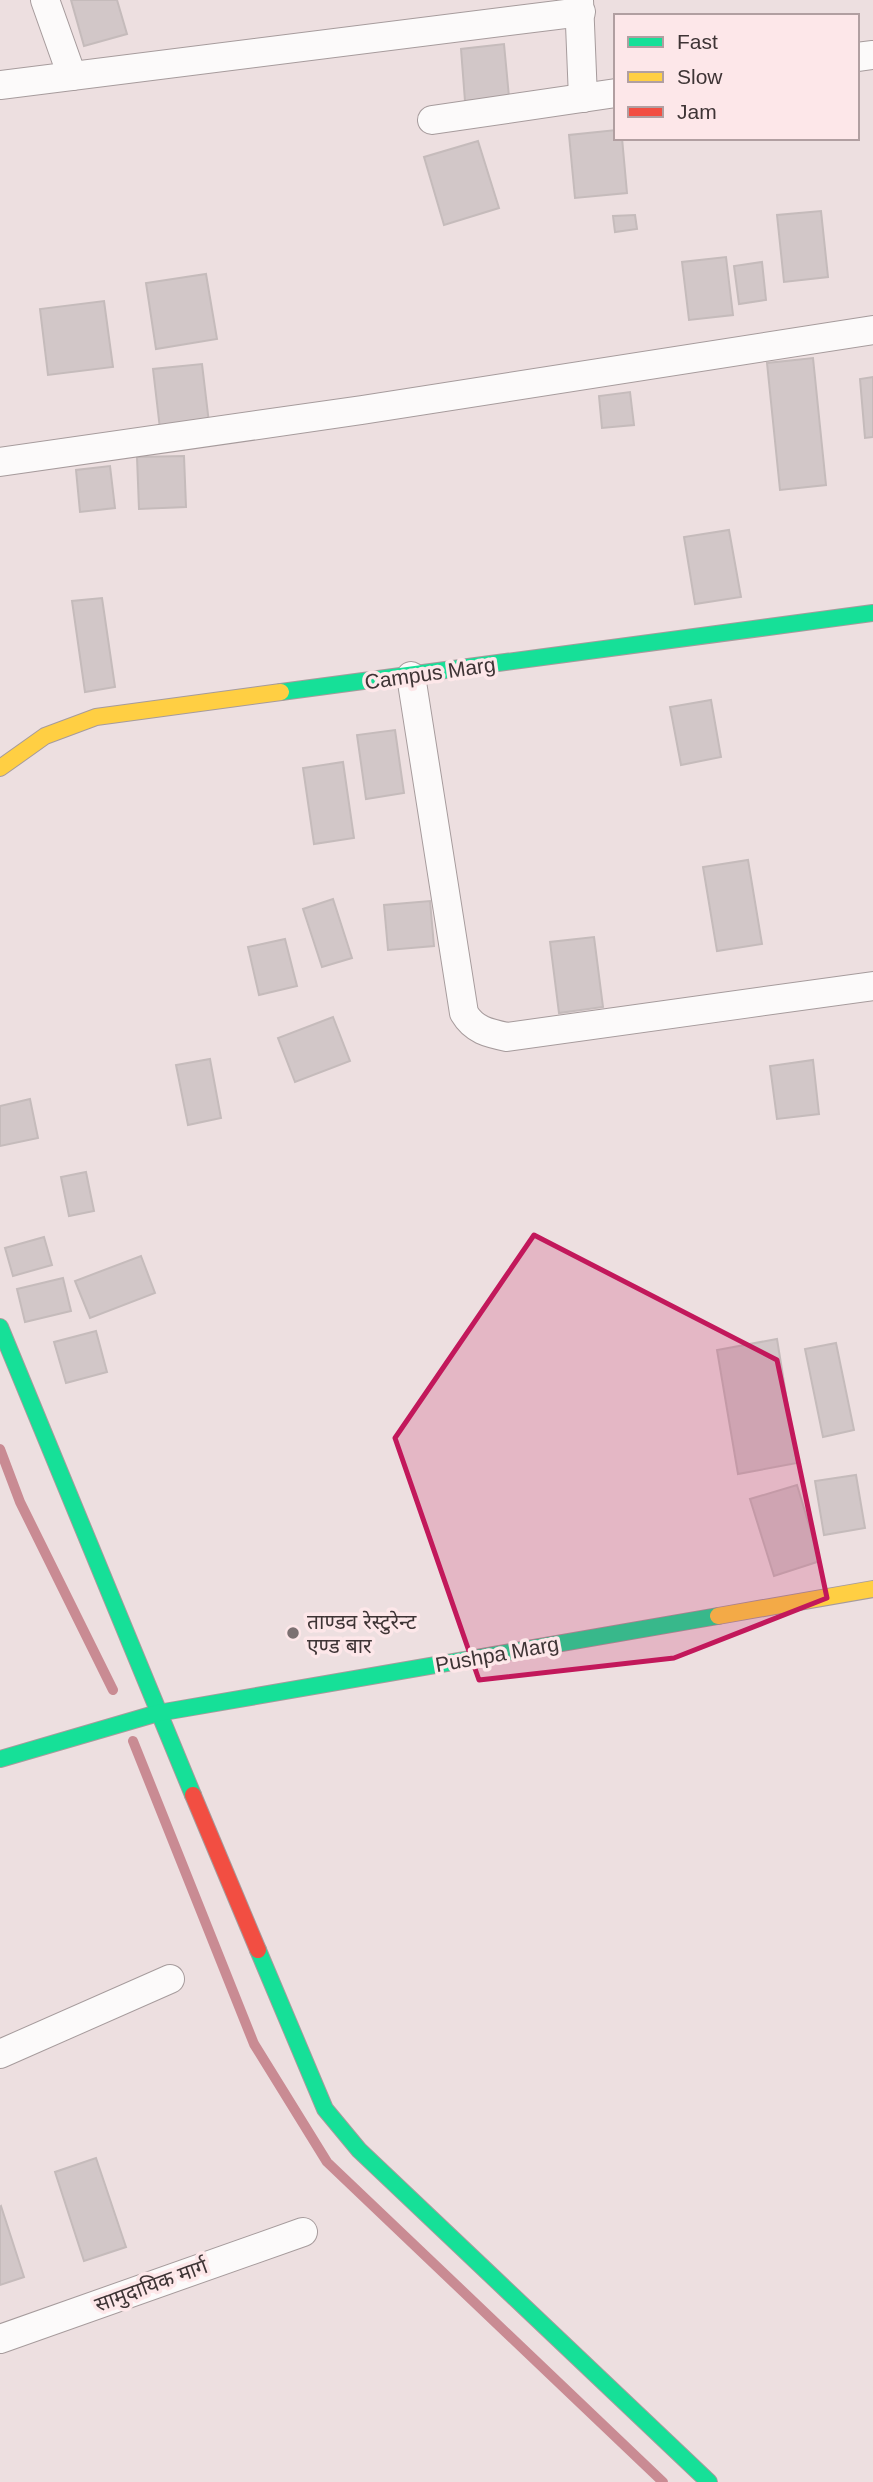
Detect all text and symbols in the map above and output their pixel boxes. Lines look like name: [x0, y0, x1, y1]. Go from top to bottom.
legend: [614, 14, 859, 140]
text: Fast: [677, 30, 718, 53]
text: Slow: [677, 65, 723, 88]
text: Jam: [677, 100, 717, 123]
street label: Campus Marg: [363, 652, 497, 694]
place label: ताण्डव रेस्टुरेन्ट एण्ड बार: [307, 1610, 417, 1657]
marker: ताण्डव रेस्टुरेन्ट एण्ड बार: [285, 1625, 301, 1641]
street label: Pushpa Marg: [433, 1632, 561, 1676]
street label: सामुदायिक मार्ग: [92, 2254, 212, 2318]

